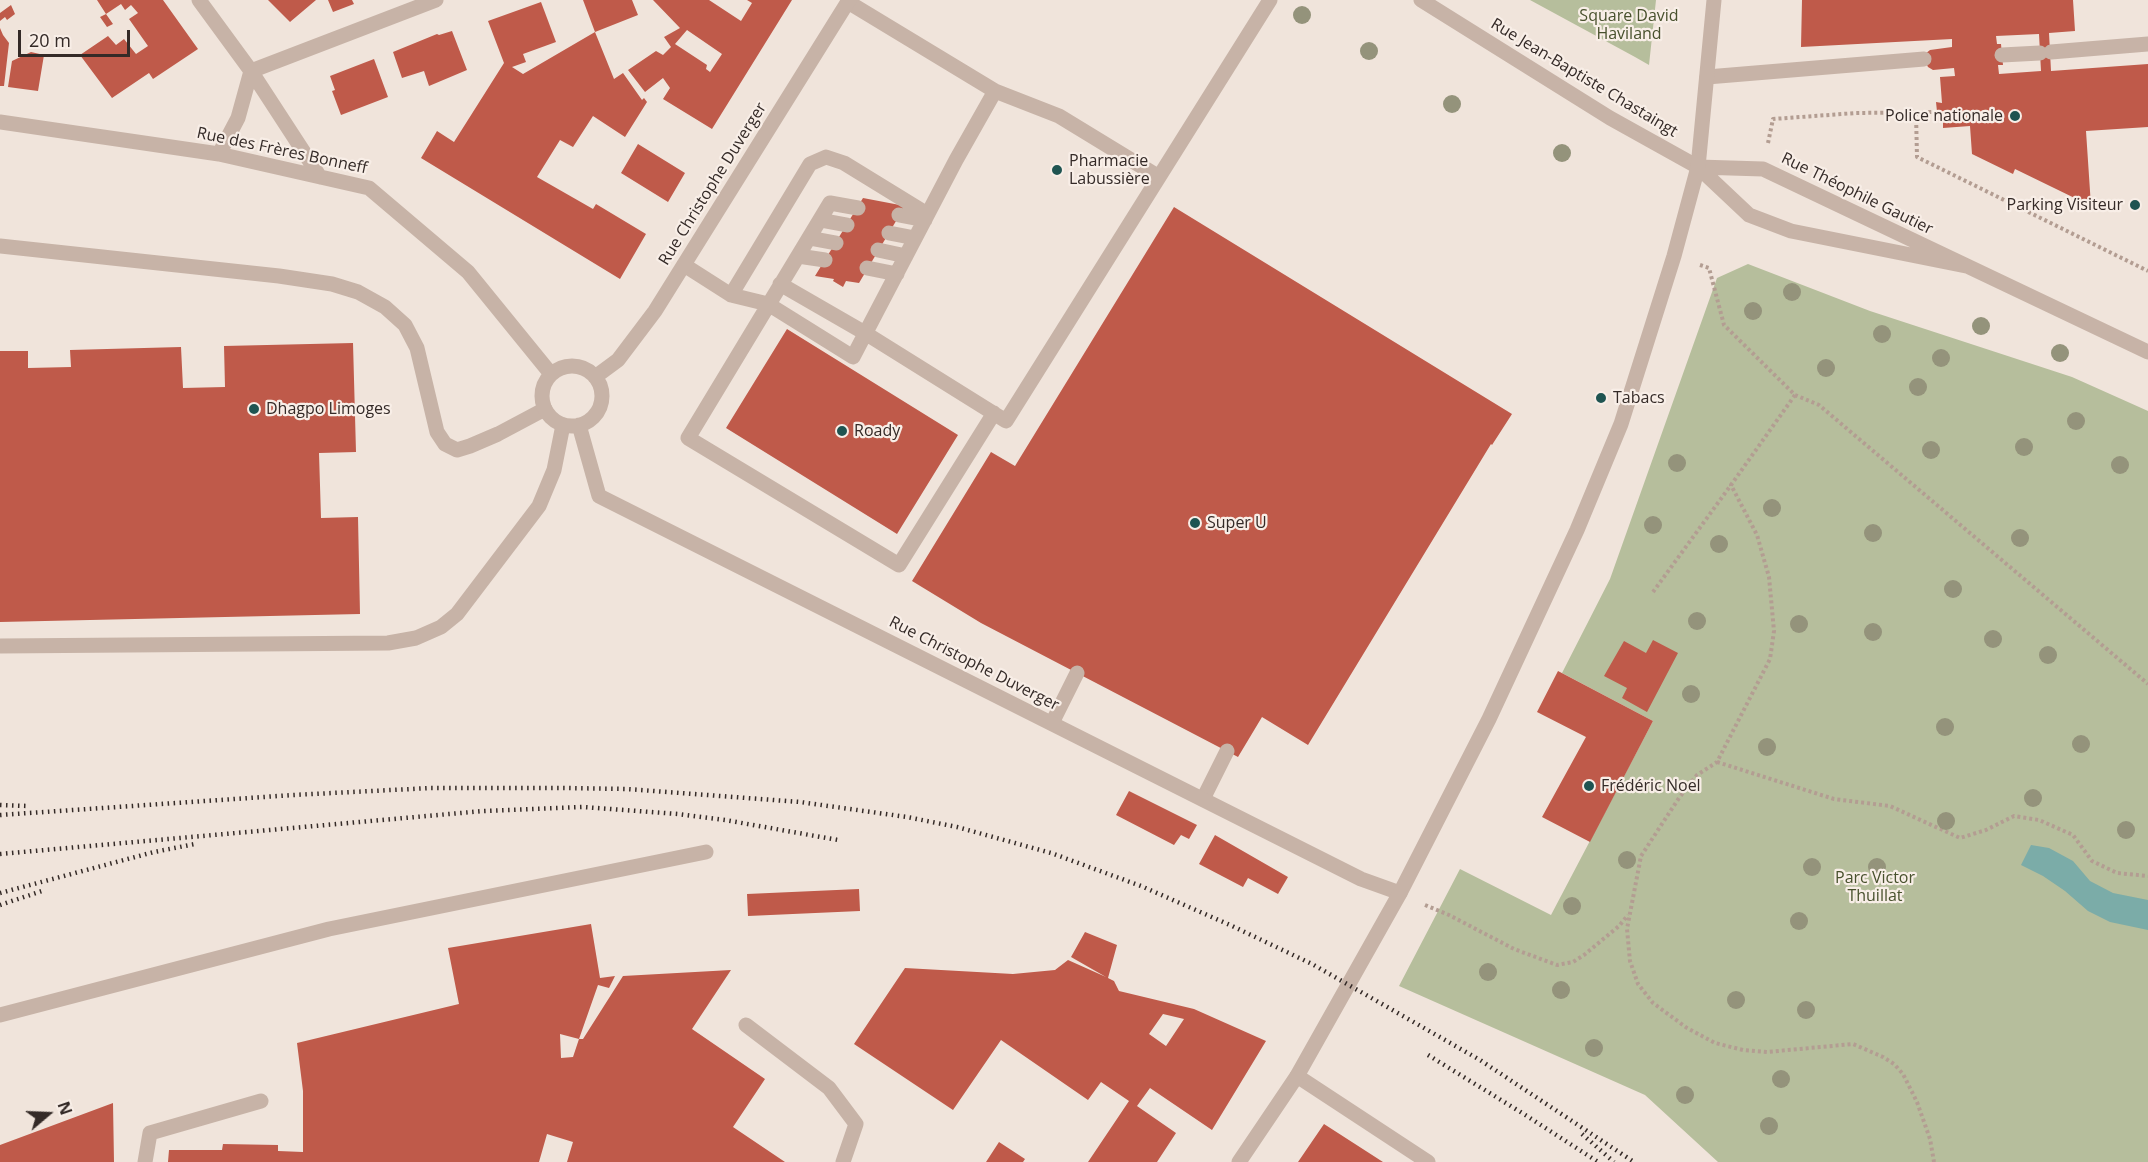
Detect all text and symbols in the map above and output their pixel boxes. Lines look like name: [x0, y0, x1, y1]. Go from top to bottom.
park label: Square David Haviland: [1579, 6, 1679, 44]
street label: Rue Jean-Baptiste Chastaingt: [1487, 15, 1681, 141]
scale bar: [21, 18, 134, 56]
text: 20 m: [29, 28, 71, 52]
street label: Rue Christophe Duverger: [655, 99, 771, 269]
place label: Police nationale: [1885, 106, 2003, 126]
marker: Police nationale: [2008, 109, 2022, 123]
street label: Rue des Frères Bonneff: [195, 124, 369, 178]
street label: Rue Théophile Gautier: [1778, 149, 1936, 239]
place label: Pharmacie Labussière: [1069, 151, 1150, 189]
marker: Pharmacie Labussière: [1050, 163, 1064, 177]
place label: Parking Visiteur: [2007, 195, 2123, 215]
marker: Parking Visiteur: [2128, 198, 2142, 212]
place label: Tabacs: [1613, 388, 1665, 408]
marker: Tabacs: [1594, 391, 1608, 405]
place label: Dhagpo Limoges: [266, 399, 391, 419]
marker: Dhagpo Limoges: [247, 402, 261, 416]
place label: Roady: [854, 421, 900, 441]
marker: Roady: [835, 424, 849, 438]
place label: Super U: [1207, 513, 1267, 533]
marker: Super U: [1188, 516, 1202, 530]
street label: Rue Christophe Duverger: [886, 613, 1062, 715]
place label: Frédéric Noel: [1601, 776, 1701, 796]
marker: Frédéric Noel: [1582, 779, 1596, 793]
park label: Parc Victor Thuillat: [1835, 868, 1915, 906]
north arrow: [18, 1084, 78, 1144]
text: N: [52, 1098, 78, 1118]

